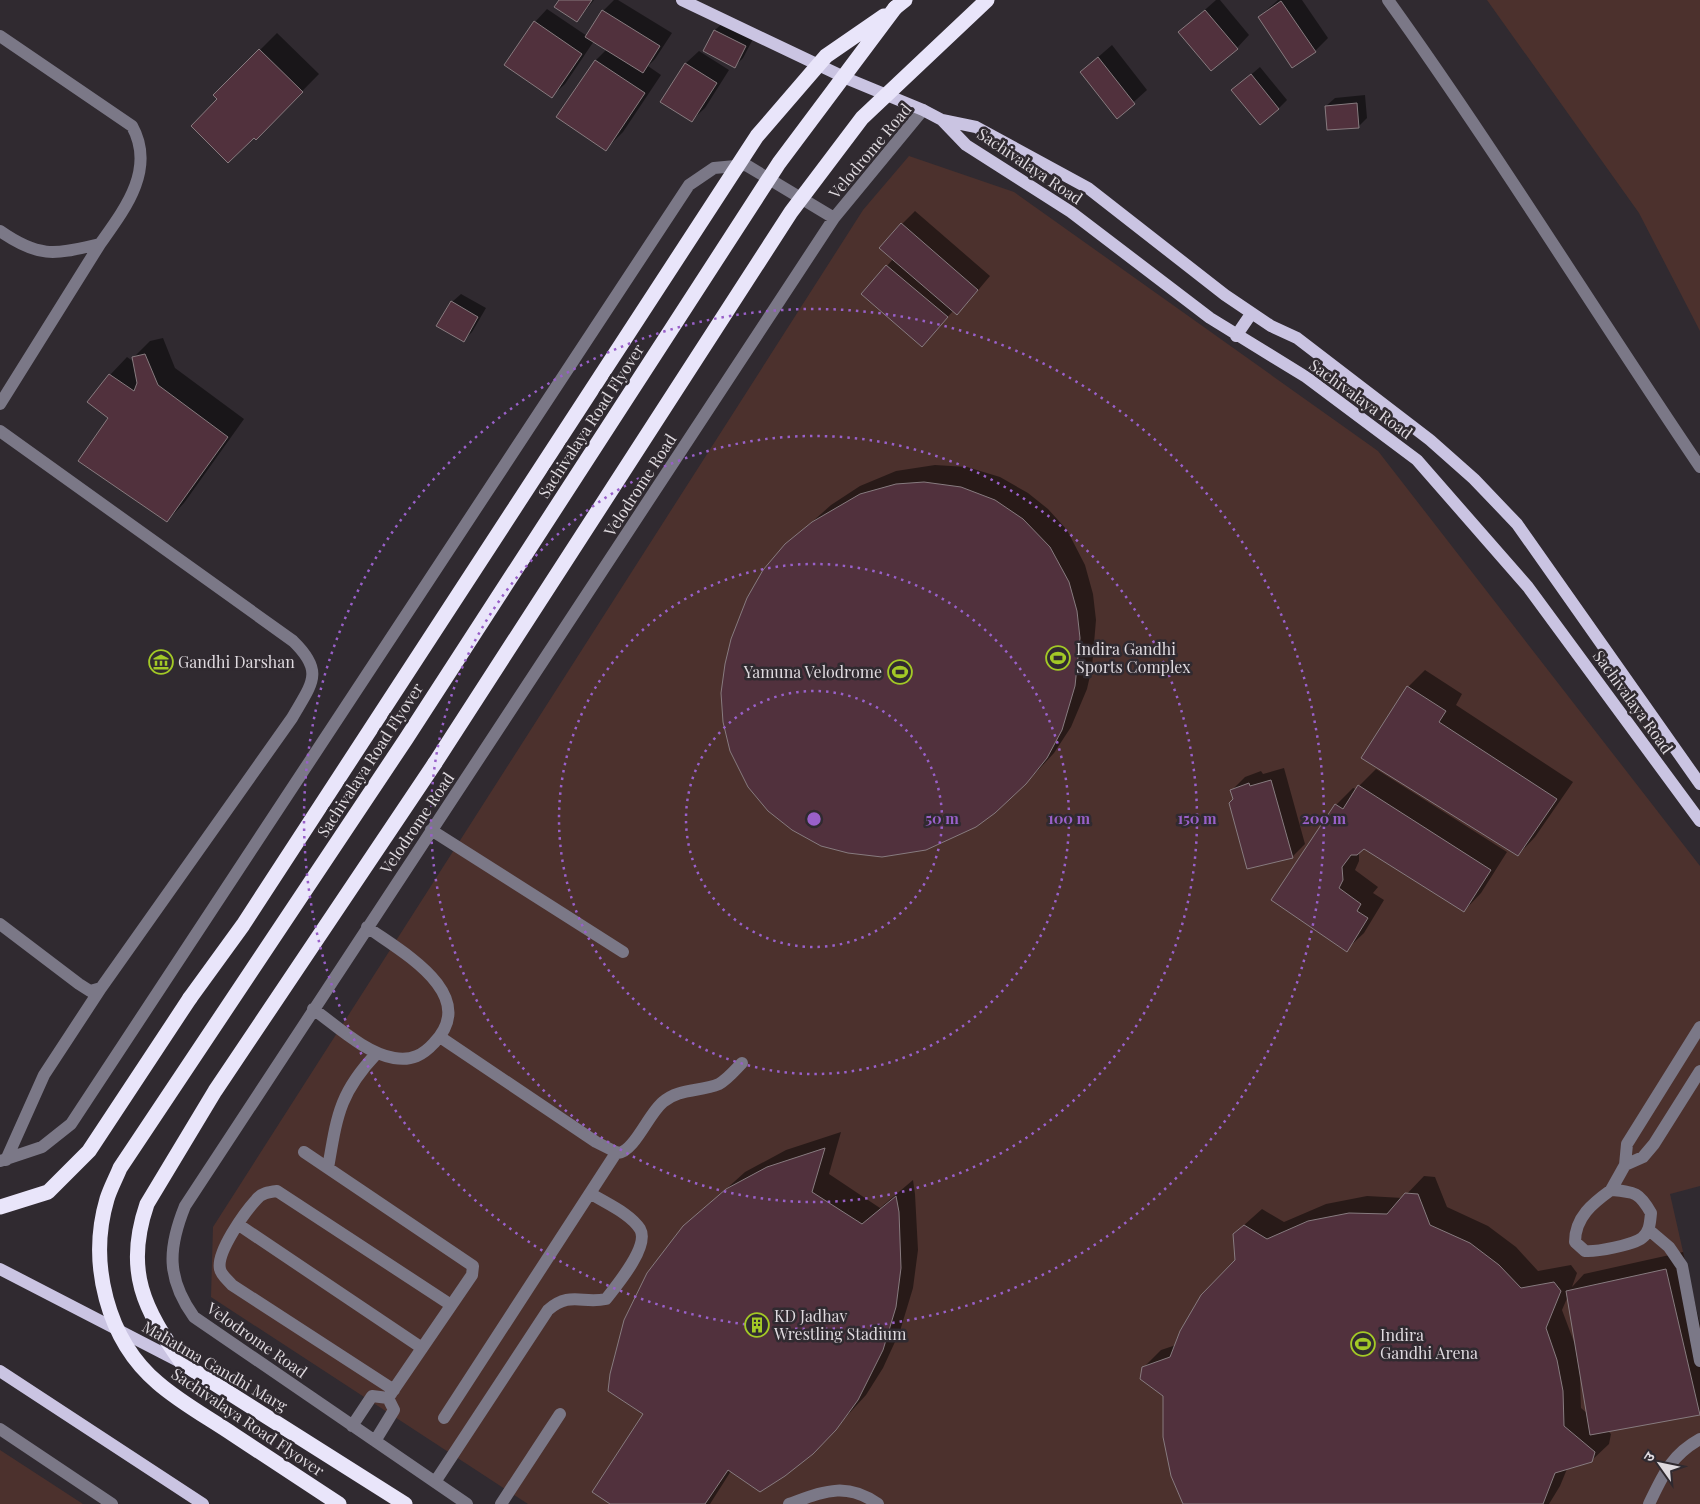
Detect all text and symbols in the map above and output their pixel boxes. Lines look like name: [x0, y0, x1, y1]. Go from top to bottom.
street label: Velodrome Road: [823, 99, 916, 203]
street label: Sachivalaya Road: [974, 123, 1087, 209]
street label: Sachivalaya Road Flyover: [533, 340, 648, 502]
street label: Sachivalaya Road: [1305, 354, 1417, 443]
street label: Velodrome Road: [598, 430, 681, 541]
place label: Indira Gandhi Sports Complex: [1076, 638, 1191, 677]
sports icon: Indira Gandhi Sports Complex: [1045, 645, 1071, 671]
street label: Sachivalaya Road: [1589, 646, 1678, 758]
museum icon: Gandhi Darshan: [148, 649, 174, 675]
place label: Gandhi Darshan: [178, 651, 295, 672]
sports icon: Yamuna Velodrome: [887, 659, 913, 685]
place label: Yamuna Velodrome: [743, 661, 882, 682]
street label: Sachivalaya Road Flyover: [312, 679, 427, 841]
street label: Velodrome Road: [374, 768, 458, 878]
text: 50 m: [925, 808, 959, 828]
text: 100 m: [1048, 808, 1091, 828]
text: 150 m: [1177, 808, 1217, 828]
text: 200 m: [1302, 808, 1347, 828]
centre of rings: [805, 810, 823, 828]
street label: Velodrome Road: [202, 1297, 312, 1382]
place label: KD Jadhav Wrestling Stadium: [773, 1305, 906, 1344]
building icon: KD Jadhav Wrestling Stadium: [744, 1312, 770, 1338]
street label: Mahatma Gandhi Marg: [139, 1315, 292, 1416]
place label: Indira Gandhi Arena: [1380, 1324, 1478, 1363]
sports icon: Indira Gandhi Arena: [1350, 1331, 1376, 1357]
street label: Sachivalaya Road Flyover: [168, 1363, 329, 1481]
north arrow: [1635, 1439, 1685, 1489]
text: उ: [1638, 1447, 1659, 1465]

